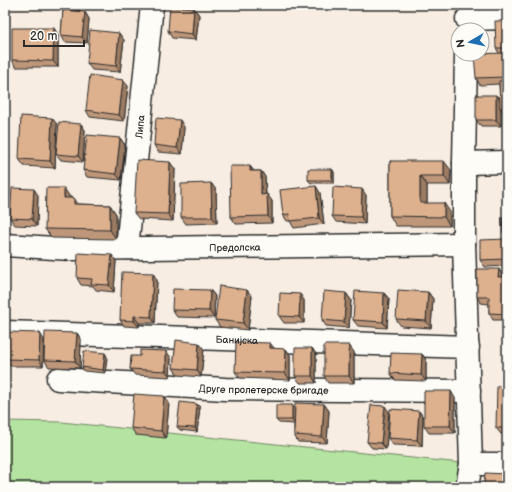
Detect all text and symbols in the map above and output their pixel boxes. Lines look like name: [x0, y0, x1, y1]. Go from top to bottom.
scale bar: [24, 22, 84, 48]
north arrow: [450, 22, 490, 62]
text: 20 m: [30, 29, 57, 44]
text: N: [454, 38, 468, 49]
street label: Липа: [133, 114, 148, 140]
street label: Предолска: [209, 242, 261, 254]
street label: Банијска: [215, 334, 258, 347]
street label: Друге пролетерске бригаде: [198, 382, 329, 397]

